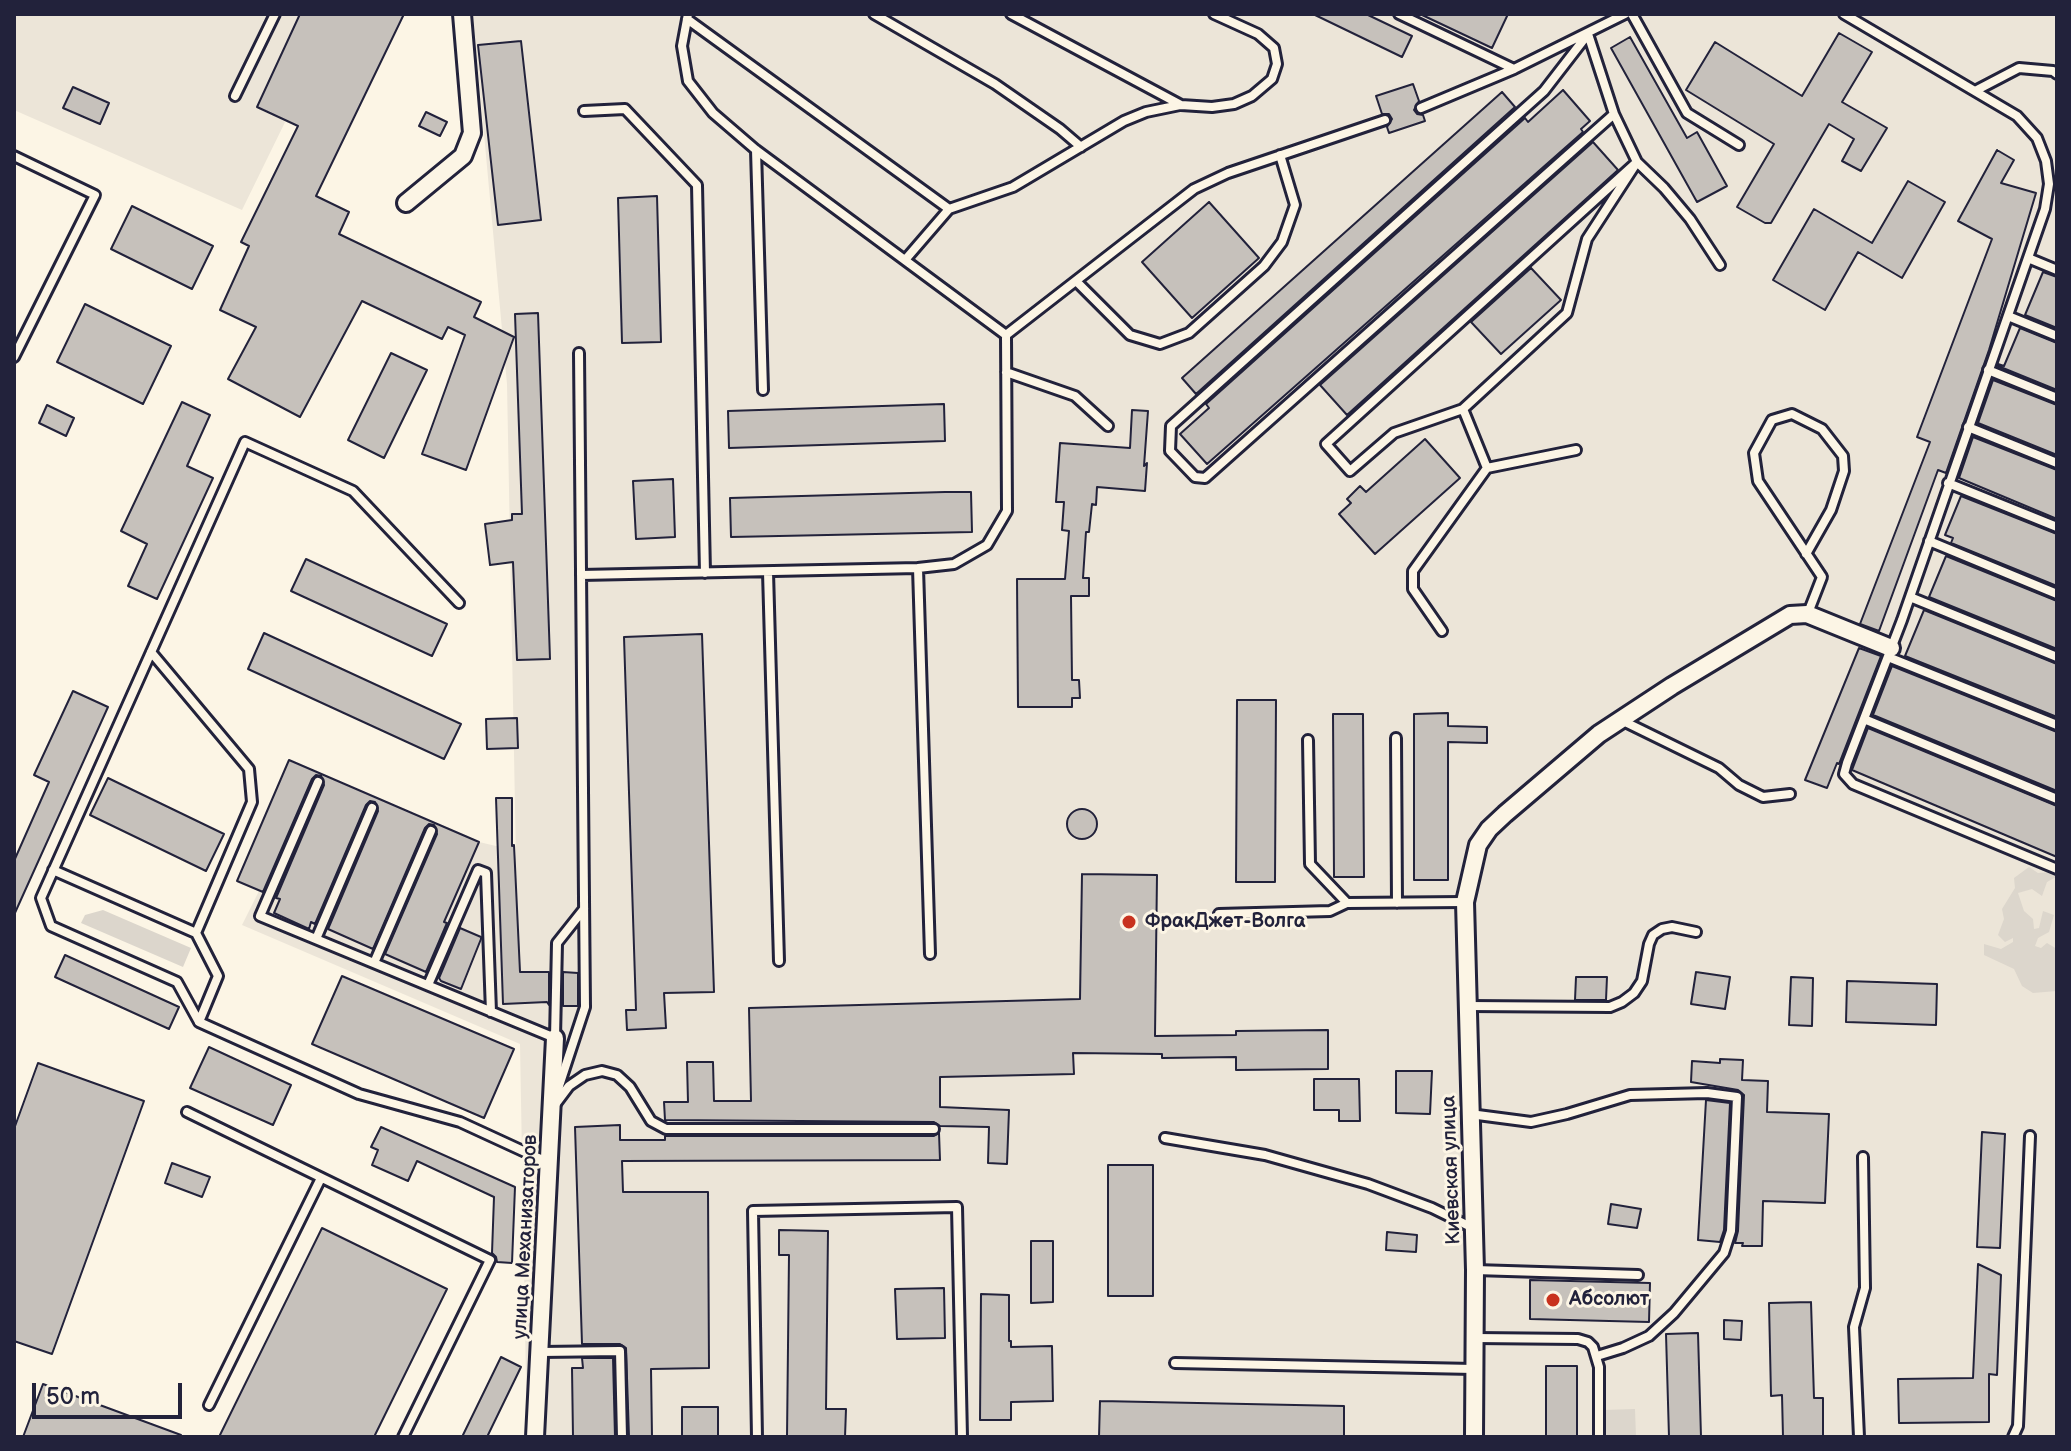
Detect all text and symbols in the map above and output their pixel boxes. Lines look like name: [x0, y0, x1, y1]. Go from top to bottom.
place label: ФракДжет-Волга: [1145, 910, 1305, 934]
marker: ФракДжет-Волга: [1120, 913, 1138, 931]
street label: Киевская улица: [1437, 1095, 1467, 1245]
street label: улица Механизаторов: [509, 1134, 543, 1340]
place label: Абсолют: [1569, 1288, 1649, 1312]
marker: Абсолют: [1544, 1291, 1562, 1309]
scale bar: [36, 1367, 186, 1417]
text: 50 m: [46, 1382, 100, 1411]

